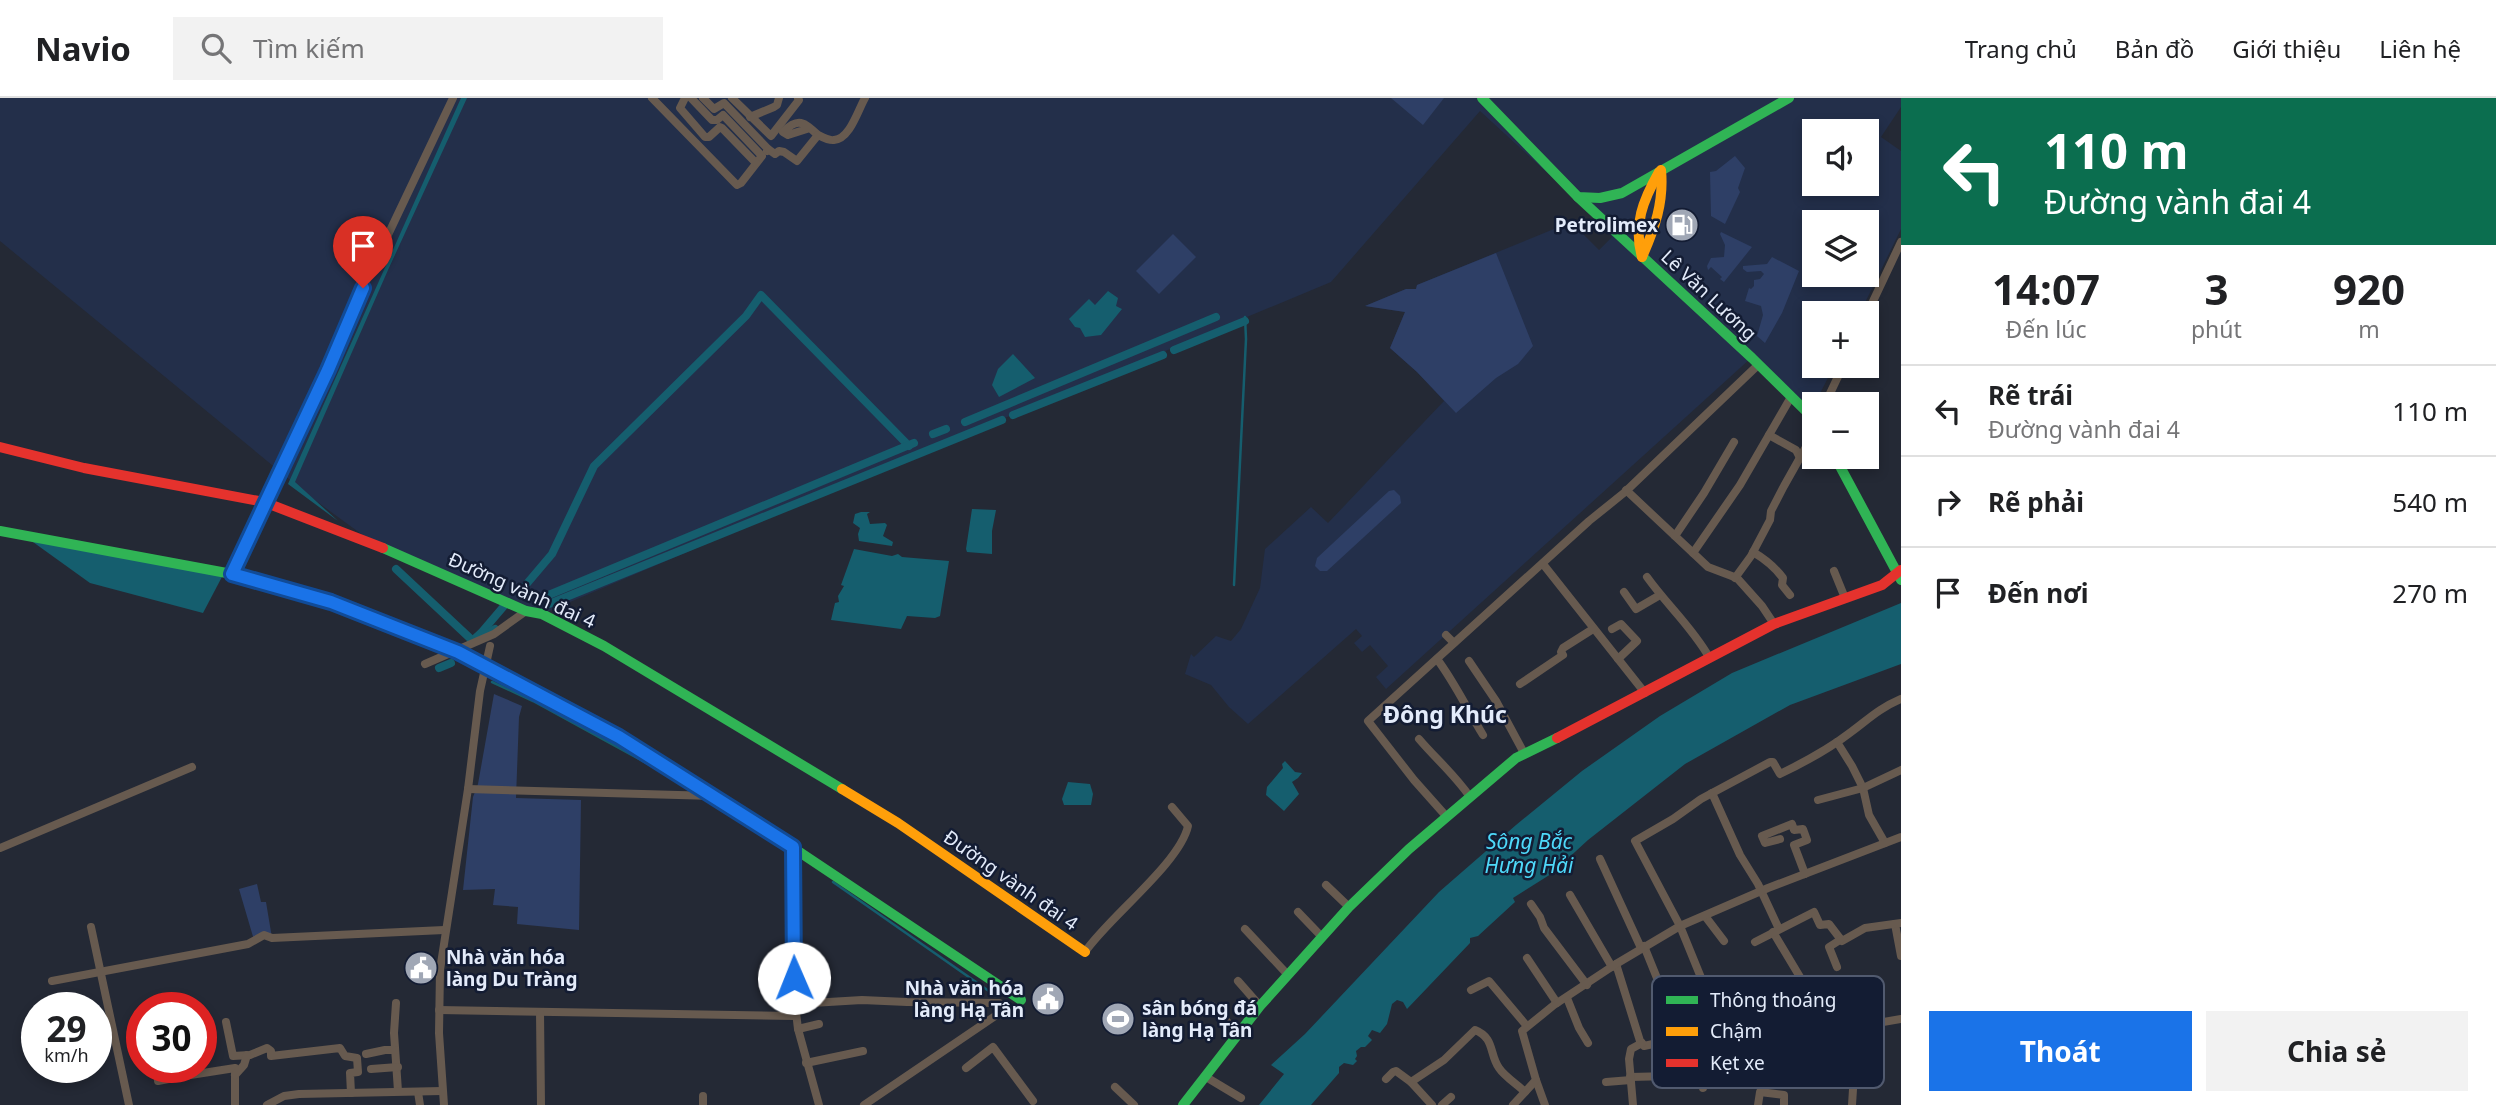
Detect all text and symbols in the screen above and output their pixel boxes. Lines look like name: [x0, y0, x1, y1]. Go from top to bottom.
search box: [173, 17, 663, 80]
text: Navio: [35, 26, 131, 71]
icon: search: [197, 29, 235, 67]
text: Tìm kiếm: [253, 30, 365, 66]
text: Trang chủ: [1965, 32, 2077, 65]
text: Bản đồ: [2115, 32, 2194, 65]
text: Giới thiệu: [2232, 32, 2341, 65]
text: Liên hệ: [2379, 32, 2461, 65]
text: 110 m: [2044, 117, 2189, 183]
map controls: [1802, 119, 1879, 469]
button: sound: [1802, 119, 1879, 196]
icon: left: [1929, 126, 2020, 217]
text: Đường vành đai 4: [2044, 180, 2311, 223]
fuel station icon: Petrolimex: [1663, 206, 1701, 244]
button: layers: [1802, 210, 1879, 287]
place label: Petrolimex: [1555, 212, 1658, 238]
pin: [333, 216, 393, 288]
icon: arrive: [344, 227, 382, 265]
street label: Lê Văn Lương: [1656, 244, 1762, 346]
text: 14:07: [1992, 260, 2100, 317]
text: 3: [2204, 260, 2228, 317]
text: 920: [2333, 260, 2405, 317]
button: +: [1802, 301, 1879, 378]
text: Đến lúc: [2005, 313, 2087, 345]
text: phút: [2191, 313, 2242, 345]
text: m: [2358, 313, 2380, 345]
text: Rẽ trái: [1988, 377, 2073, 413]
button: −: [1802, 392, 1879, 469]
icon: left: [1929, 392, 1967, 430]
text: 110 m: [2392, 393, 2468, 429]
text: Đường vành đai 4: [1988, 413, 2180, 445]
icon: right: [1929, 483, 1967, 521]
text: Rẽ phải: [1988, 484, 2084, 520]
text: 540 m: [2392, 484, 2468, 520]
street label: Đường vành đai 4: [444, 546, 600, 634]
icon: arrive: [1929, 574, 1967, 612]
text: Đến nơi: [1988, 575, 2089, 611]
text: 270 m: [2392, 575, 2468, 611]
district label: Đông Khúc: [1383, 698, 1507, 730]
street label: Đường vành đai 4: [939, 824, 1084, 936]
water label: Sông Bắc Hưng Hải: [1485, 827, 1574, 879]
position arrow: [757, 941, 831, 1015]
place label: Nhà văn hóa làng Du Tràng: [446, 944, 577, 992]
public building icon: Nhà văn hóa làng Du Tràng: [402, 949, 440, 987]
place label: Nhà văn hóa làng Hạ Tân: [905, 975, 1024, 1023]
legend: [1652, 976, 1884, 1088]
public building icon: Nhà văn hóa làng Hạ Tân: [1029, 980, 1067, 1018]
text: Thông thoáng: [1710, 987, 1836, 1013]
speed limit sign: 30: [126, 992, 217, 1083]
place label: sân bóng đá làng Hạ Tân: [1142, 995, 1257, 1043]
sports icon: sân bóng đá làng Hạ Tân: [1099, 1000, 1137, 1038]
text: 29: [46, 1005, 87, 1052]
button: Thoát: [1929, 1011, 2192, 1091]
button: Chia sẻ: [2206, 1011, 2468, 1091]
text: Chậm: [1710, 1018, 1762, 1044]
text: km/h: [44, 1043, 89, 1067]
text: Kẹt xe: [1710, 1050, 1765, 1076]

